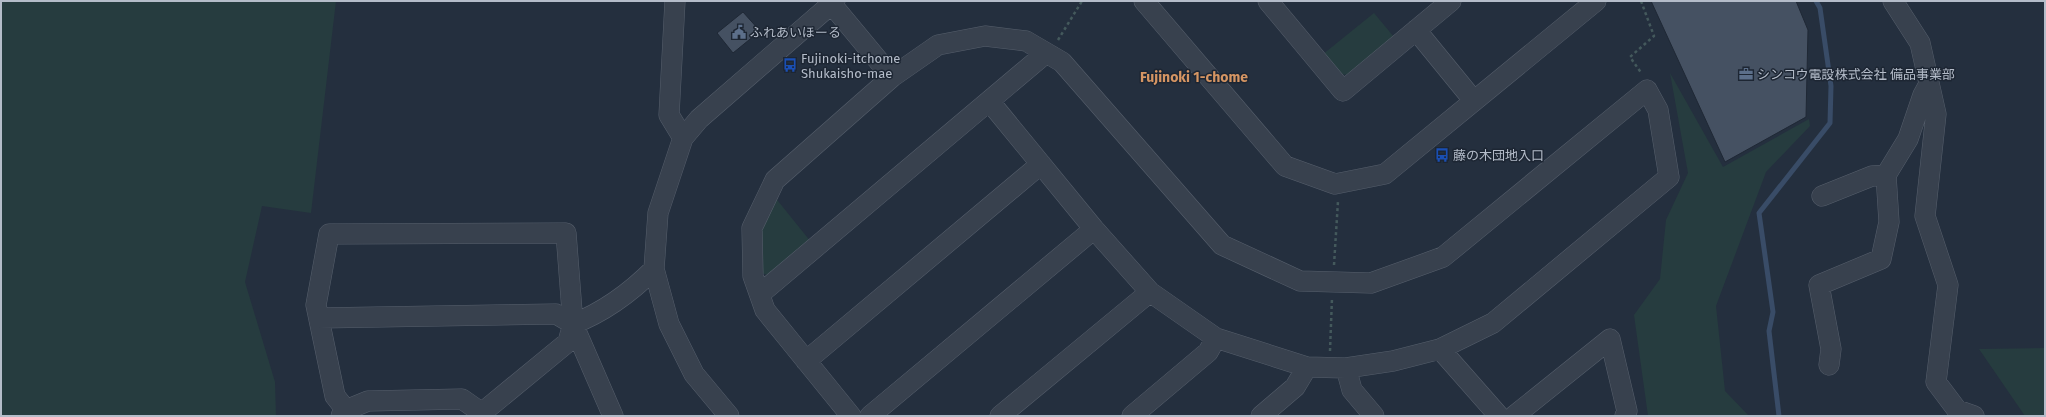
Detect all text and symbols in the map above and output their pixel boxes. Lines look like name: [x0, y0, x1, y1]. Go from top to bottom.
public building icon: ふれあいほーる: [731, 24, 747, 40]
place label: ふれあいほーる: [750, 25, 841, 40]
place label: Fujinoki-itchome Shukaisho-mae: [801, 51, 900, 81]
bus stop icon: Fujinoki-itchome Shukaisho-mae: [782, 57, 798, 73]
office icon: シンコウ電設株式会社 備品事業部: [1738, 66, 1754, 82]
place label: シンコウ電設株式会社 備品事業部: [1757, 67, 1955, 82]
district label: Fujinoki 1-chome: [1140, 69, 1248, 86]
bus stop icon: 藤の木団地入口: [1434, 147, 1450, 163]
place label: 藤の木団地入口: [1453, 148, 1544, 163]

